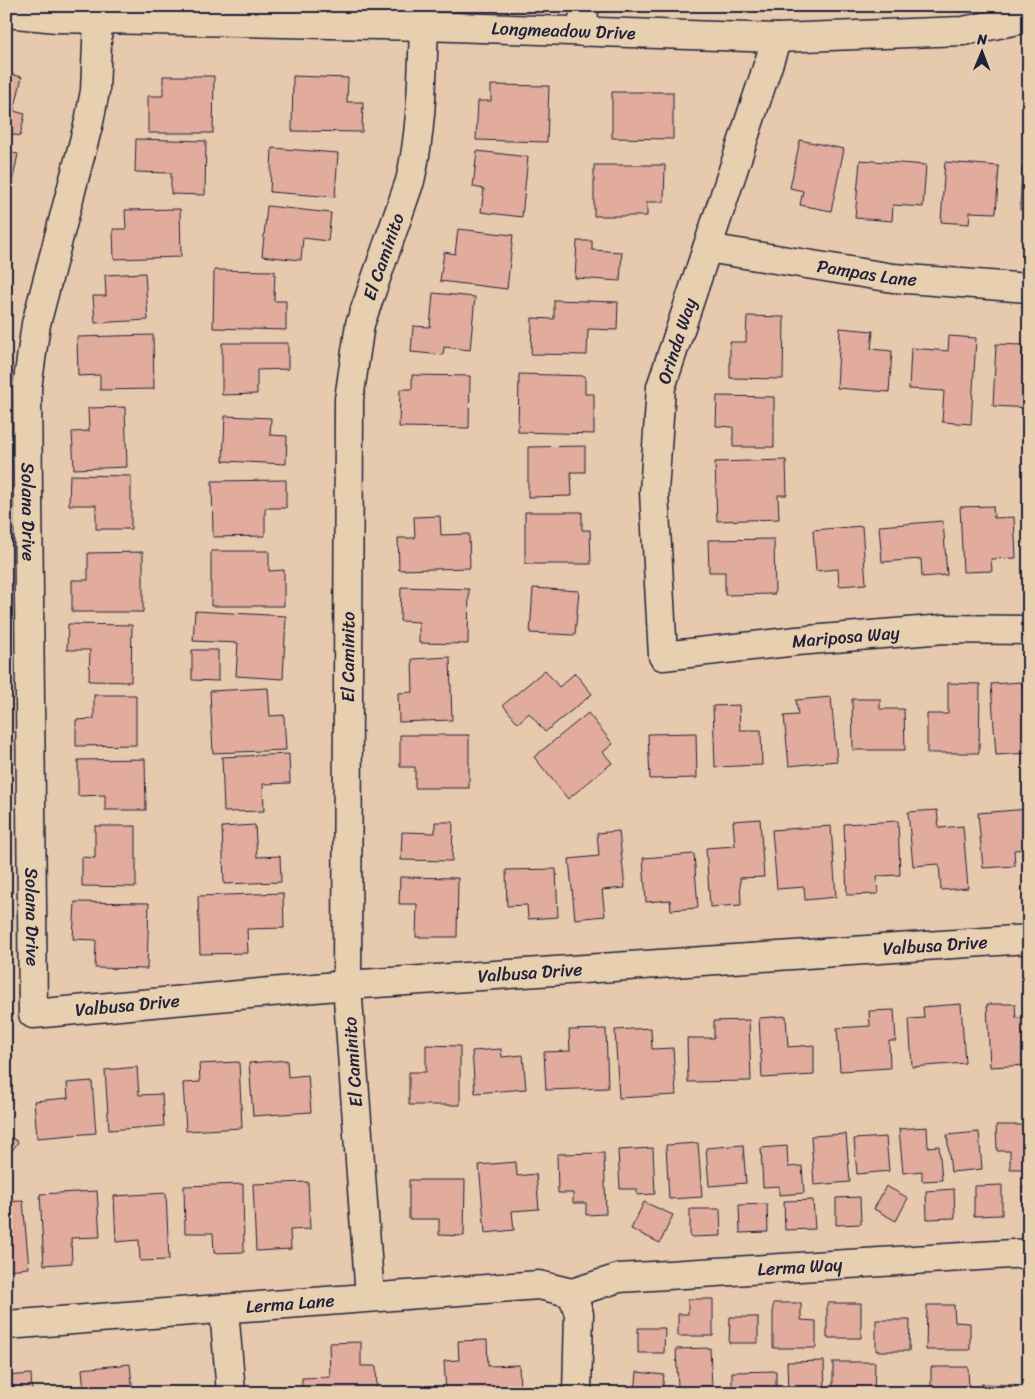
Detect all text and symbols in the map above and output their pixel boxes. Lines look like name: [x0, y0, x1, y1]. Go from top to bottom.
street label: Longmeadow Drive: [491, 12, 637, 49]
text: N: [976, 27, 988, 52]
north arrow: [958, 28, 1008, 78]
street label: El Caminito: [353, 209, 414, 305]
street label: Pampas Lane: [815, 250, 918, 296]
street label: Orinda Way: [648, 293, 706, 388]
street label: Solana Drive: [12, 462, 45, 561]
street label: El Caminito: [332, 611, 364, 702]
street label: Mariposa Way: [791, 617, 902, 657]
street label: Solana Drive: [16, 867, 49, 966]
street label: Valbusa Drive: [882, 926, 989, 965]
street label: Valbusa Drive: [477, 953, 583, 992]
street label: Valbusa Drive: [74, 985, 181, 1026]
street label: El Caminito: [334, 1016, 372, 1108]
street label: Lerma Way: [757, 1248, 844, 1286]
street label: Lerma Lane: [245, 1284, 336, 1323]

